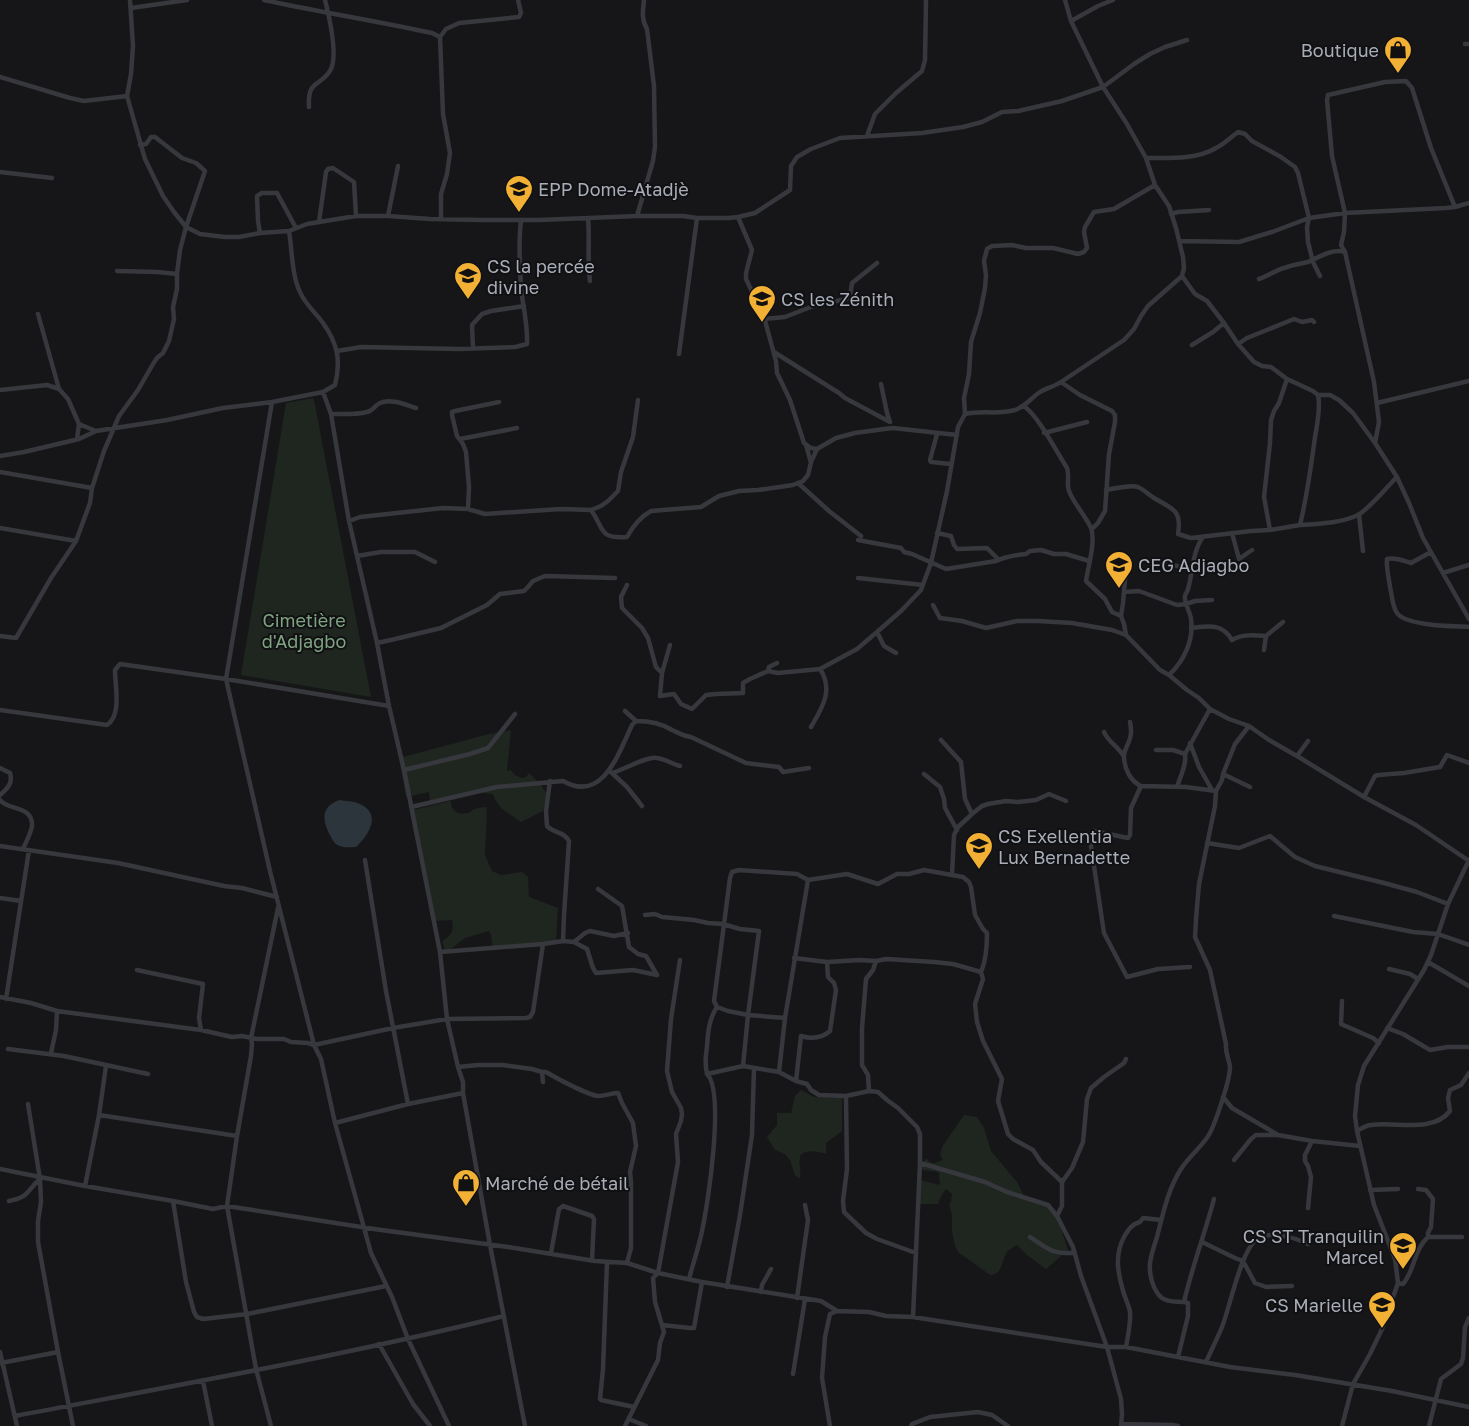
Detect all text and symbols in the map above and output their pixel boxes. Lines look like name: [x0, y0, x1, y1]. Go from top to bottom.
shop icon: Boutique: [1383, 35, 1413, 74]
place label: Boutique: [1301, 39, 1379, 61]
school or university icon: EPP Dome-Atadjè: [504, 174, 534, 213]
place label: EPP Dome-Atadjè: [538, 178, 689, 200]
place label: CS la percée divine: [487, 255, 595, 298]
school or university icon: CS la percée divine: [453, 261, 483, 300]
school or university icon: CS les Zénith: [747, 284, 777, 323]
place label: CS les Zénith: [781, 288, 894, 310]
school or university icon: CEG Adjagbo: [1104, 550, 1134, 589]
place label: CEG Adjagbo: [1138, 554, 1249, 576]
park label: Cimetière d'Adjagbo: [262, 609, 346, 652]
place label: CS Exellentia Lux Bernadette: [998, 825, 1130, 868]
school or university icon: CS Exellentia Lux Bernadette: [964, 831, 994, 870]
shop icon: Marché de bétail: [451, 1168, 481, 1207]
place label: Marché de bétail: [485, 1172, 629, 1194]
place label: CS ST Tranquilin Marcel: [1243, 1225, 1384, 1268]
school or university icon: CS ST Tranquilin Marcel: [1388, 1231, 1418, 1270]
school or university icon: CS Marielle: [1367, 1290, 1397, 1329]
place label: CS Marielle: [1265, 1294, 1363, 1316]

